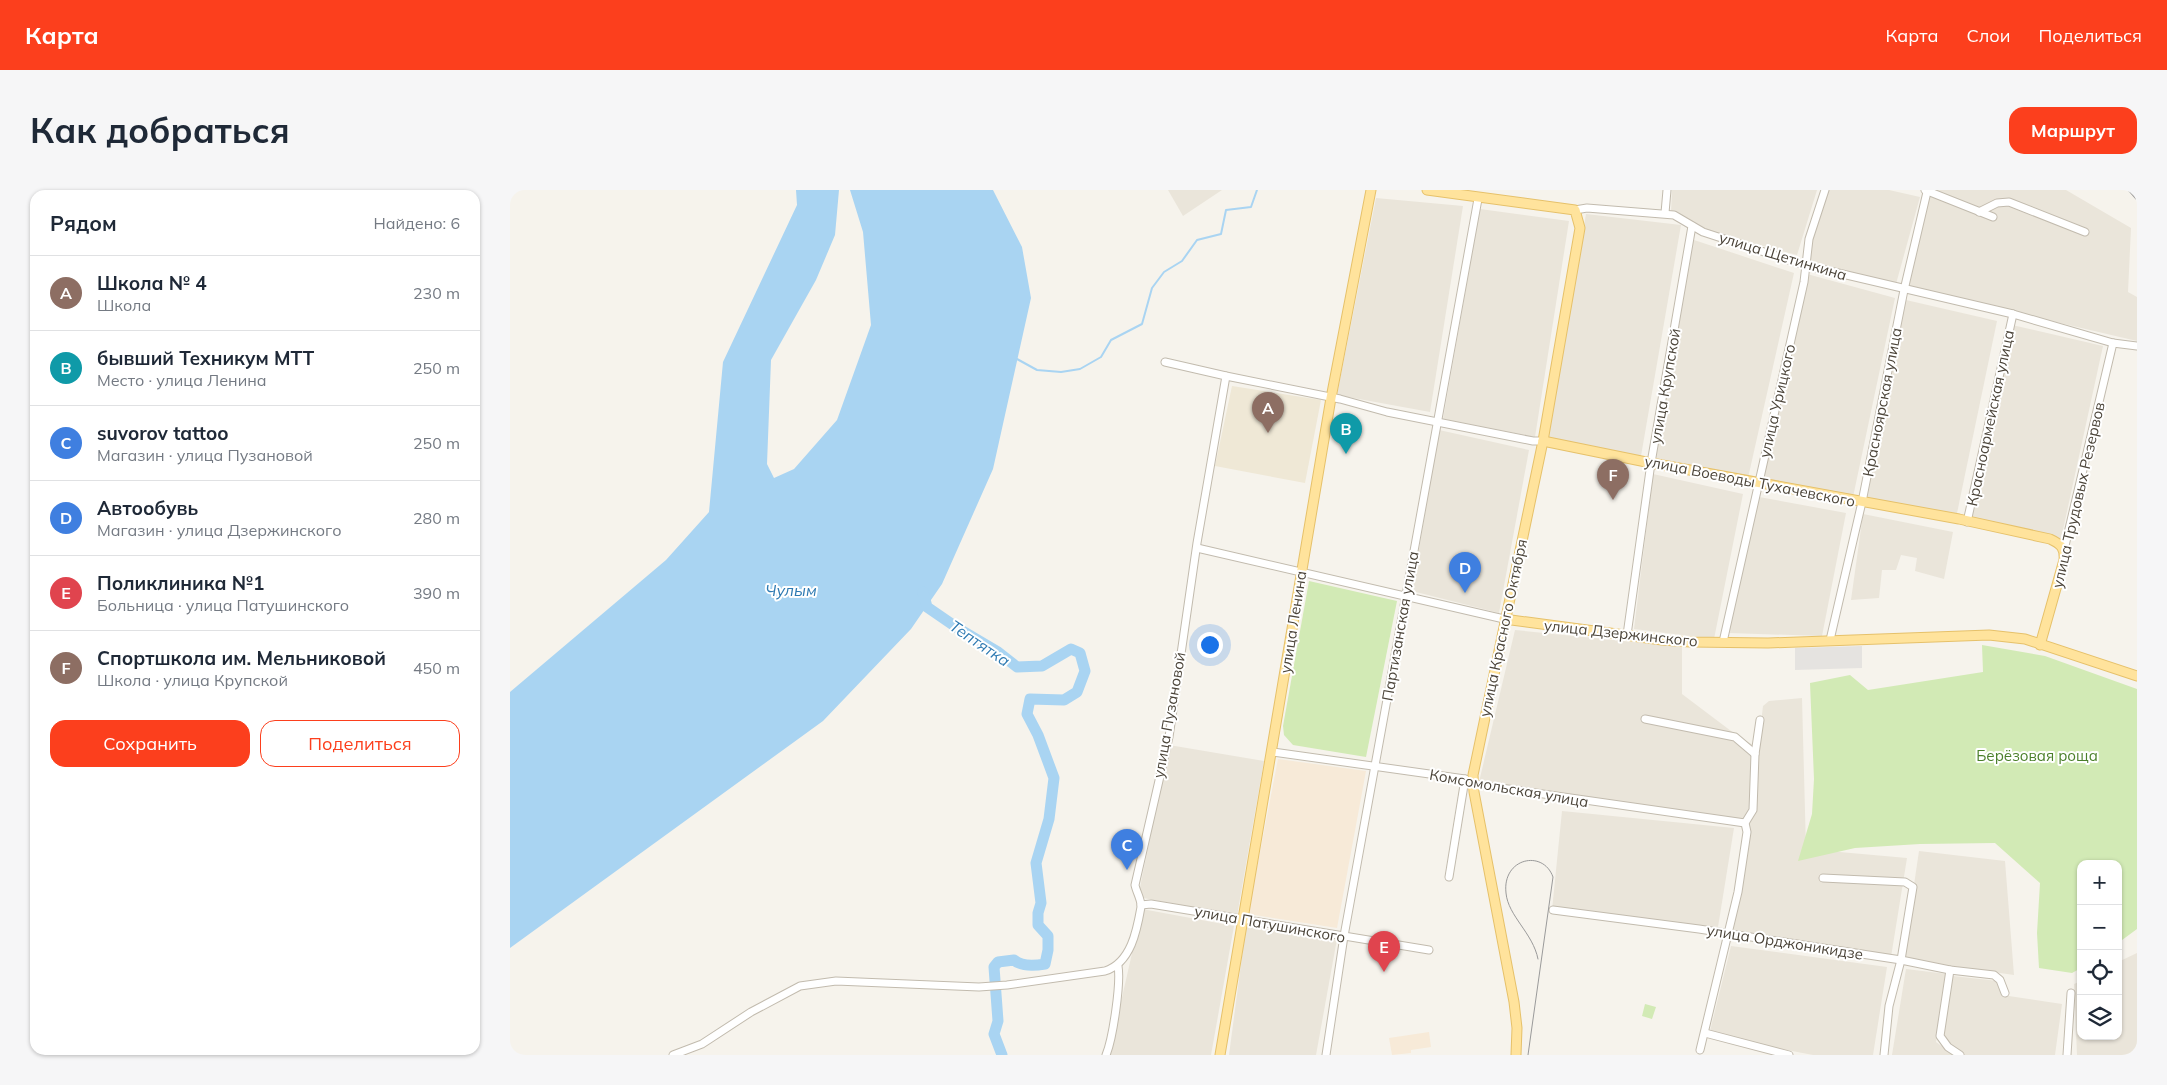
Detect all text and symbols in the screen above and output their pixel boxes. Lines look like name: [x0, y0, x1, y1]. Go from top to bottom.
text: Карта: [25, 20, 99, 50]
text: Карта: [1886, 24, 1938, 47]
text: Слои: [1966, 24, 2011, 47]
text: Поделиться: [2039, 24, 2142, 47]
button: Маршрут: [2009, 107, 2137, 154]
text: Как добраться: [30, 108, 290, 152]
text: Рядом: [50, 210, 117, 236]
text: Найдено: 6: [374, 213, 460, 233]
street label: улица Щетинкина: [1717, 228, 1849, 284]
text: Школа № 4: [97, 271, 207, 295]
text: A: [60, 283, 72, 303]
text: 230 m: [413, 283, 460, 303]
text: Школа: [97, 295, 151, 315]
street label: Красноярская улица: [1858, 326, 1906, 478]
street label: улица Крупской: [1645, 327, 1685, 445]
street label: Красноармейская улица: [1962, 328, 2018, 508]
street label: улица Урицкого: [1755, 342, 1799, 460]
text: бывший Техникум МТТ: [97, 346, 314, 370]
text: B: [60, 358, 72, 378]
text: 250 m: [413, 358, 460, 378]
text: Место · улица Ленина: [97, 370, 267, 390]
pin: A: [1252, 392, 1284, 433]
street label: улица Трудовых Резервов: [2047, 400, 2109, 590]
pin: B: [1330, 413, 1362, 454]
text: suvorov tattoo: [97, 421, 228, 445]
text: C: [61, 433, 71, 453]
text: 250 m: [413, 433, 460, 453]
text: Магазин · улица Пузановой: [97, 445, 313, 465]
street label: улица Воеводы Тухачевского: [1643, 451, 1857, 511]
pin: F: [1597, 459, 1629, 500]
text: Автообувь: [97, 496, 198, 520]
text: D: [60, 508, 72, 528]
text: 280 m: [413, 508, 460, 528]
text: Магазин · улица Дзержинского: [97, 520, 341, 540]
street label: улица Красного Октября: [1475, 537, 1531, 719]
street label: Партизанская улица: [1377, 550, 1423, 702]
pin: D: [1449, 552, 1481, 593]
street label: улица Ленина: [1276, 569, 1310, 675]
text: Поликлиника №1: [97, 571, 264, 595]
water label: Чулым: [765, 580, 817, 600]
text: E: [61, 583, 71, 603]
text: 390 m: [413, 583, 460, 603]
text: Больница · улица Патушинского: [97, 595, 349, 615]
street label: улица Дзержинского: [1543, 615, 1699, 651]
water label: Тептятка: [946, 616, 1014, 671]
your location: [1197, 632, 1223, 658]
text: Спортшкола им. Мельниковой: [97, 646, 386, 670]
street label: улица Пузановой: [1149, 650, 1189, 780]
text: F: [61, 658, 71, 678]
text: 450 m: [413, 658, 460, 678]
text: Школа · улица Крупской: [97, 670, 288, 690]
button: Сохранить: [50, 720, 250, 767]
button: Поделиться: [260, 720, 460, 767]
park label: Берёзовая роща: [1976, 746, 2098, 765]
street label: Комсомольская улица: [1428, 765, 1590, 811]
pin: C: [1111, 829, 1143, 870]
map controls: [2077, 860, 2122, 1040]
button: +: [2077, 860, 2122, 905]
street label: улица Патушинского: [1193, 901, 1347, 947]
button: −: [2077, 905, 2122, 950]
street label: улица Орджоникидзе: [1705, 920, 1865, 964]
pin: E: [1368, 931, 1400, 972]
button: locate: [2077, 950, 2122, 995]
button: layers: [2077, 995, 2122, 1040]

